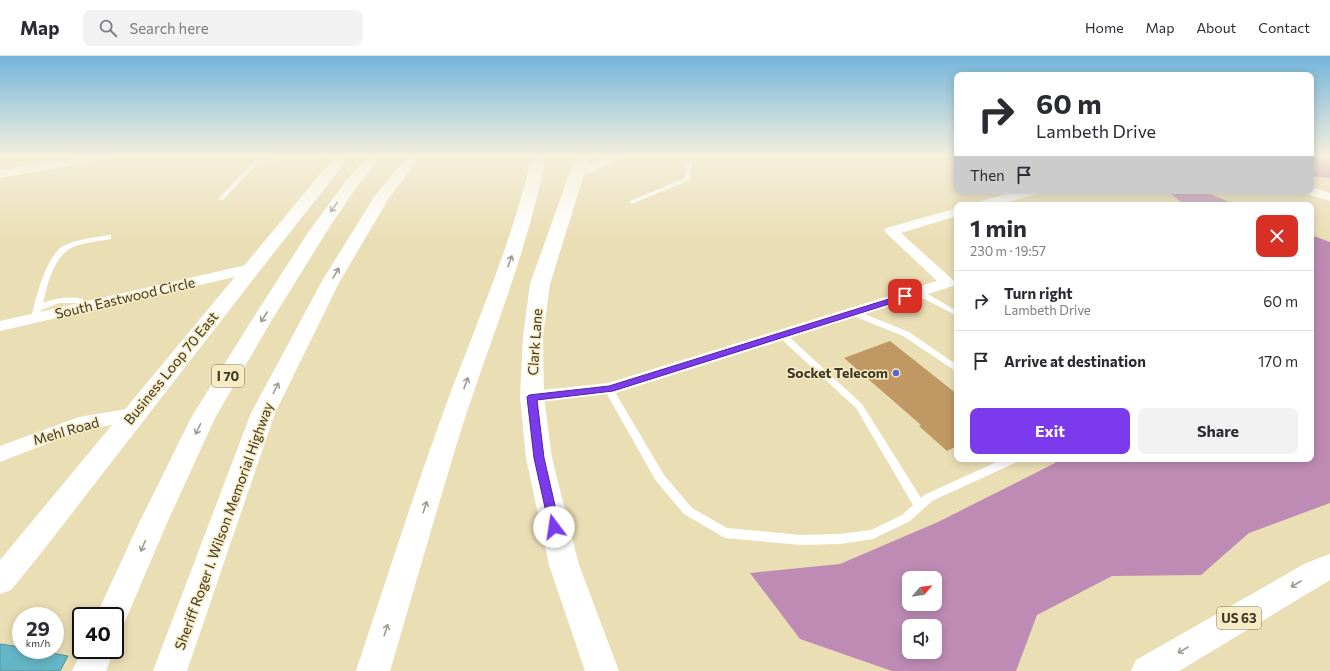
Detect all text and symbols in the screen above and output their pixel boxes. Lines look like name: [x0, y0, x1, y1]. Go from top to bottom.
search box: [83, 10, 363, 46]
text: Map: [20, 16, 59, 39]
icon: search: [97, 17, 119, 39]
text: Search here: [129, 19, 209, 37]
text: Home: [1085, 19, 1124, 36]
text: Map: [1146, 19, 1174, 36]
text: About: [1196, 19, 1236, 36]
text: Contact: [1258, 19, 1310, 36]
text: 60 m: [1036, 86, 1102, 120]
icon: right: [970, 88, 1022, 140]
text: Lambeth Drive: [1036, 120, 1156, 142]
icon: arrive: [1013, 164, 1035, 186]
text: Then: [970, 166, 1005, 184]
one-way arrow: [330, 202, 338, 213]
text: 1 min: [970, 213, 1027, 242]
button: close: [1256, 215, 1298, 257]
text: 230 m · 19:57: [970, 243, 1046, 259]
one-way arrow: [506, 255, 514, 267]
one-way arrow: [332, 267, 340, 279]
street label: South Eastwood Circle: [53, 273, 197, 322]
pin: [888, 279, 922, 313]
text: Turn right: [1004, 284, 1073, 302]
icon: arrive: [894, 285, 916, 307]
icon: right: [970, 290, 992, 312]
text: 60 m: [1263, 292, 1298, 310]
text: Lambeth Drive: [1004, 302, 1091, 318]
street label: Business Loop 70 East: [120, 308, 221, 428]
street label: Clark Lane: [524, 308, 545, 376]
one-way arrow: [260, 311, 268, 322]
icon: arrive: [970, 350, 992, 372]
text: Arrive at destination: [1004, 352, 1146, 370]
text: 170 m: [1258, 352, 1298, 370]
place label: Socket Telecom: [787, 364, 888, 381]
road number: I 70: [212, 365, 244, 387]
marker: Socket Telecom: [891, 368, 901, 378]
one-way arrow: [463, 377, 470, 390]
one-way arrow: [273, 383, 280, 395]
street label: Sheriff Roger I. Wilson Memorial Highway: [171, 400, 276, 652]
button: Exit: [970, 408, 1130, 454]
button: Share: [1138, 408, 1298, 454]
street label: Mehl Road: [31, 413, 101, 448]
one-way arrow: [194, 423, 201, 435]
one-way arrow: [422, 500, 429, 513]
position arrow: [533, 506, 575, 548]
one-way arrow: [138, 540, 146, 552]
north arrow: [902, 571, 942, 611]
map controls: [902, 571, 942, 659]
one-way arrow: [1290, 581, 1302, 589]
speed limit sign: 40: [72, 607, 124, 659]
road number: US 63: [1217, 607, 1261, 629]
text: 29: [26, 616, 50, 640]
button: sound: [902, 619, 942, 659]
one-way arrow: [382, 625, 390, 637]
text: km/h: [26, 637, 50, 649]
one-way arrow: [1177, 647, 1189, 655]

